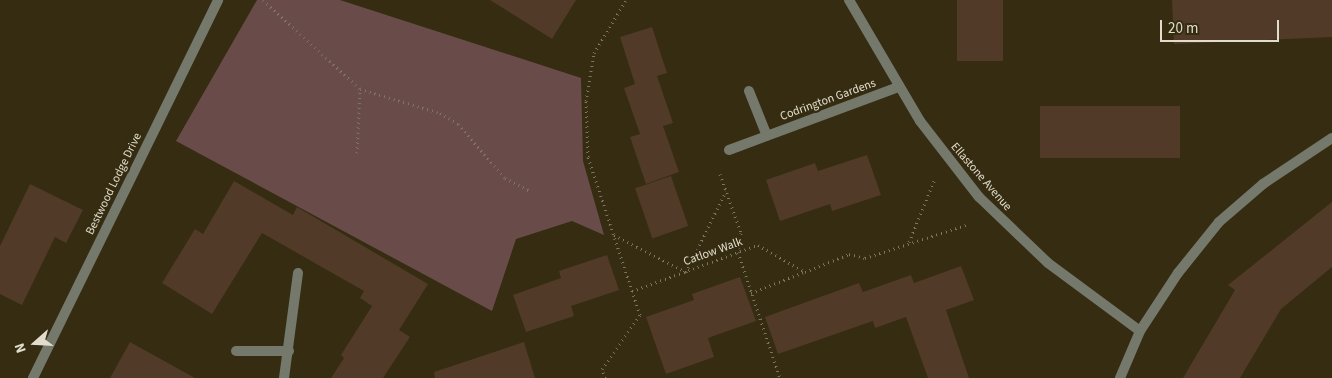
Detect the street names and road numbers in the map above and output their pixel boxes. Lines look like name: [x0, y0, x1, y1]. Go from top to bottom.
street label: Codrington Gardens: [778, 76, 878, 124]
street label: Bestwood Lodge Drive: [83, 131, 145, 237]
street label: Ellastone Avenue: [947, 140, 1015, 214]
street label: Catlow Walk: [682, 235, 744, 269]

